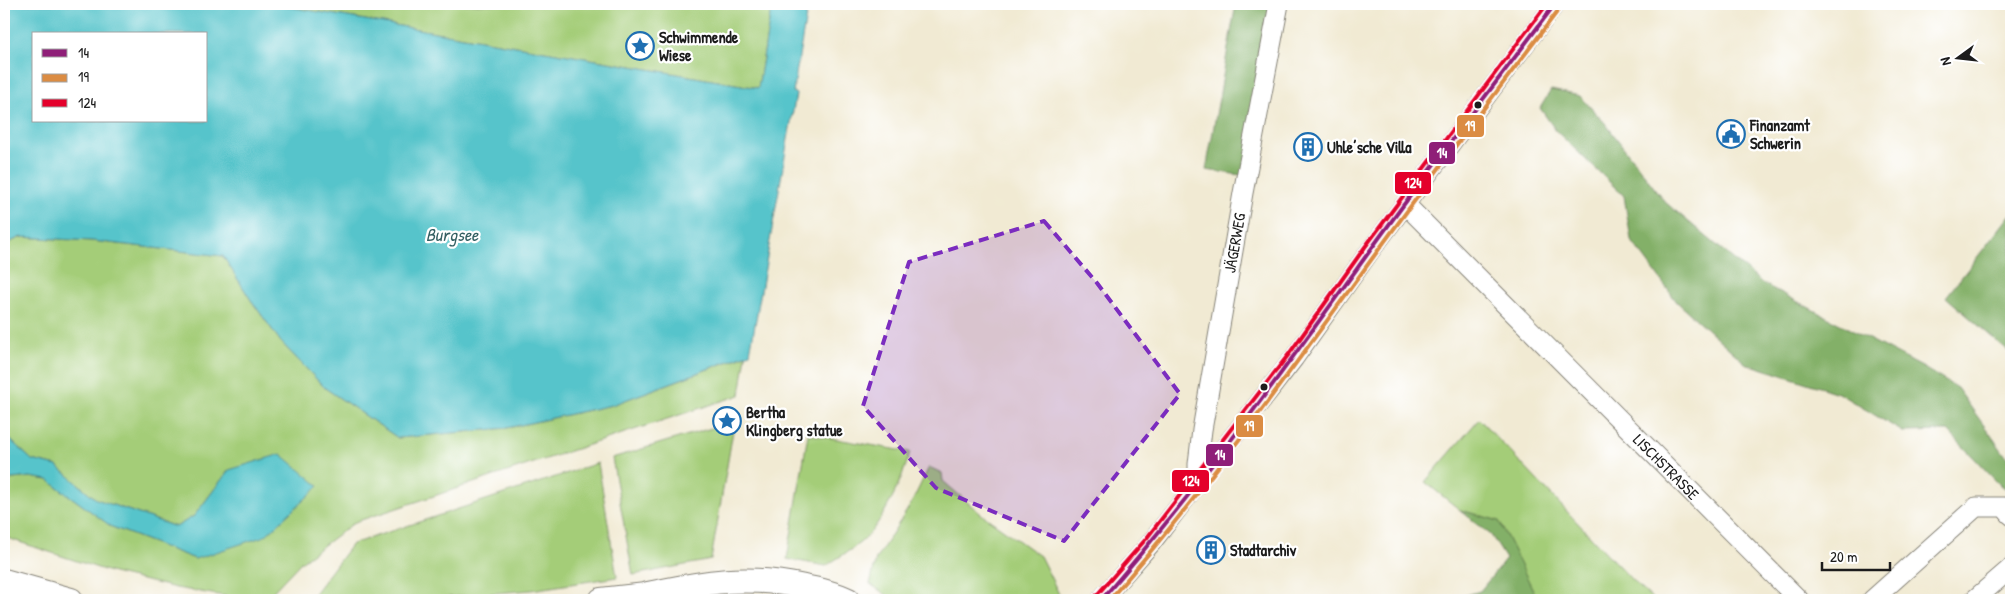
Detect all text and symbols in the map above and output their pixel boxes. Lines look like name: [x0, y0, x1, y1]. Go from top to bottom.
place label: Schwimmende Wiese: [659, 26, 739, 66]
place icon: Schwimmende Wiese: [625, 31, 655, 61]
legend: [32, 32, 208, 122]
north arrow: [1932, 32, 1982, 82]
text: 14: [78, 42, 89, 63]
text: N: [1935, 55, 1955, 68]
text: 19: [78, 66, 89, 87]
text: 124: [78, 92, 96, 113]
unlabelled marker: [1473, 100, 1483, 110]
line badge: 19: [1456, 114, 1485, 138]
place label: Finanzamt Schwerin: [1749, 114, 1810, 154]
text: 19: [1465, 116, 1476, 135]
public building icon: Finanzamt Schwerin: [1716, 119, 1746, 149]
building icon: Uhle’sche Villa: [1293, 132, 1323, 162]
place label: Uhle’sche Villa: [1327, 136, 1412, 158]
line badge: 14: [1428, 141, 1456, 165]
text: 14: [1437, 143, 1448, 162]
line badge: 124: [1394, 171, 1432, 195]
text: 124: [1405, 173, 1422, 192]
street label: JÄGERWEG: [1218, 211, 1250, 275]
water label: Burgsee: [426, 222, 479, 247]
unlabelled marker: [1259, 382, 1269, 392]
place label: Bertha Klingberg statue: [746, 401, 843, 442]
place icon: Bertha Klingberg statue: [712, 406, 742, 436]
line badge: 19: [1235, 414, 1264, 438]
text: 19: [1244, 416, 1255, 435]
street label: LISCHSTRASSE: [1628, 429, 1704, 505]
line badge: 14: [1205, 443, 1234, 467]
text: 14: [1215, 445, 1226, 464]
line badge: 124: [1171, 469, 1210, 493]
text: 124: [1183, 471, 1200, 490]
building icon: Stadtarchiv: [1196, 535, 1226, 565]
place label: Stadtarchiv: [1230, 539, 1297, 561]
scale bar: [1822, 539, 1890, 571]
text: 20 m: [1830, 546, 1857, 567]

